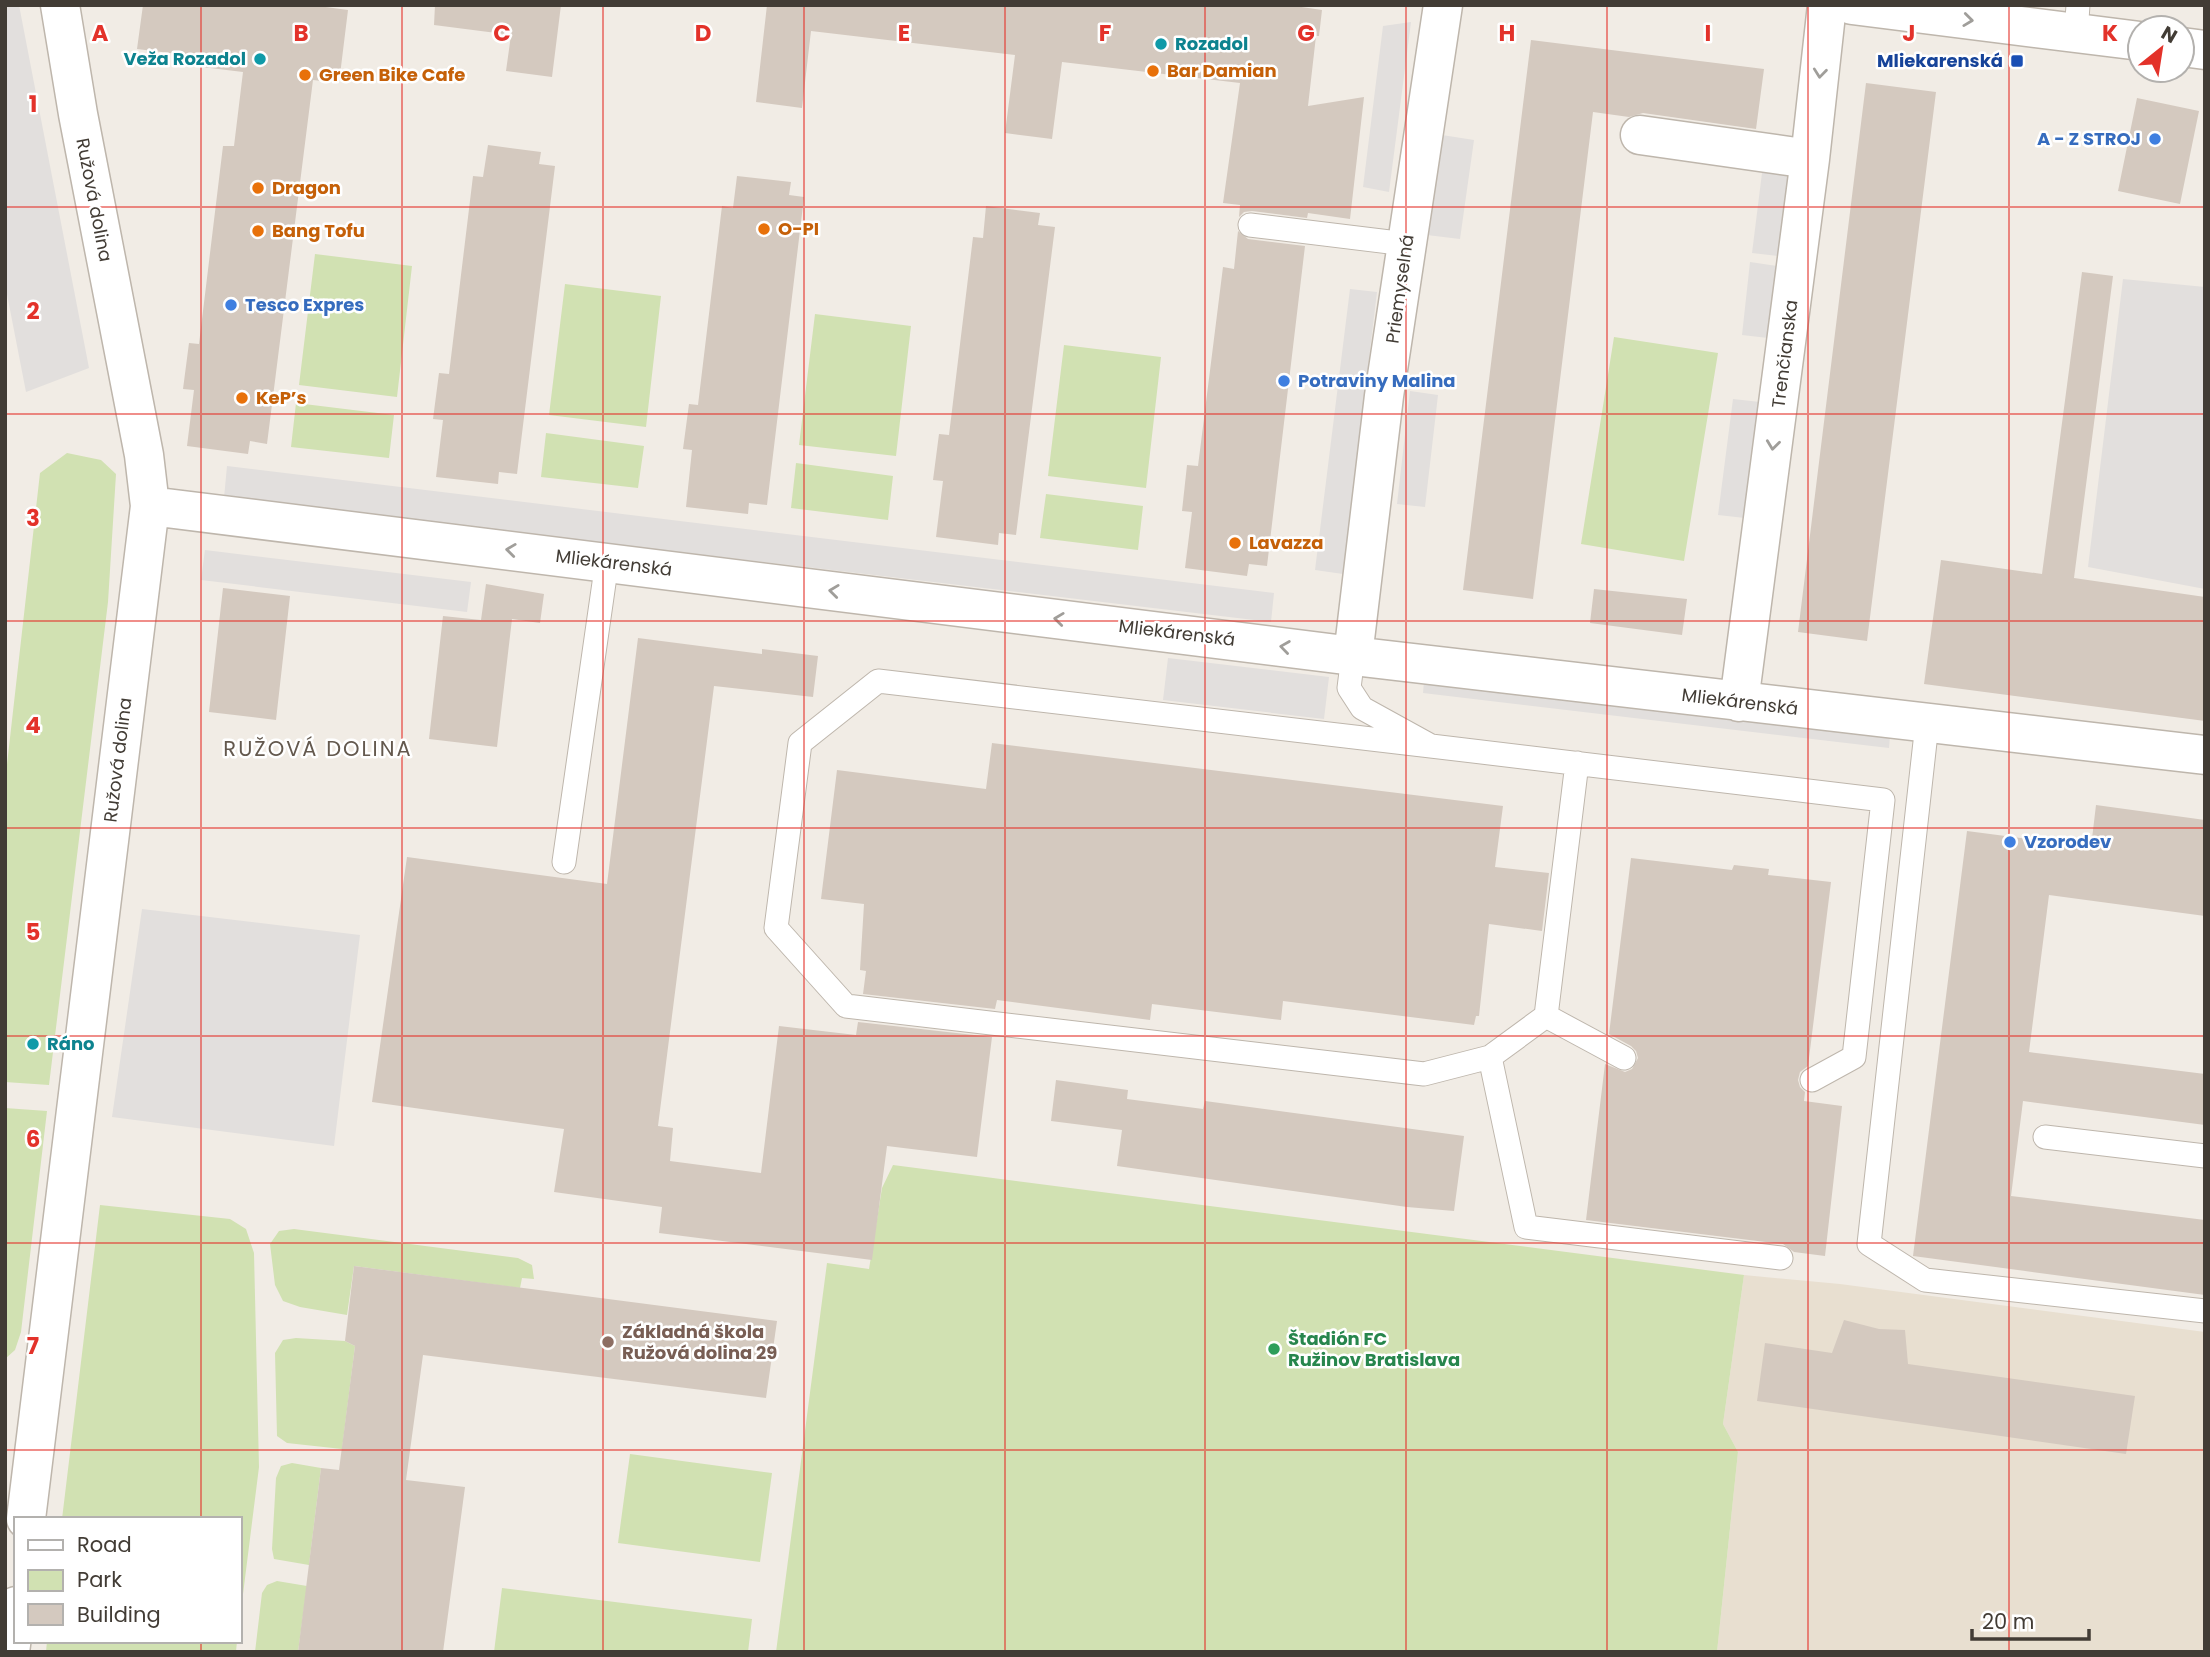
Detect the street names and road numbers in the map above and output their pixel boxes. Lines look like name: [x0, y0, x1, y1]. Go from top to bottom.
street label: Ružová dolina: [70, 136, 119, 264]
street label: Priemyselná: [1379, 233, 1420, 345]
street label: Trenčianska: [1765, 298, 1804, 410]
street label: Mliekárenská: [554, 543, 674, 582]
street label: Mliekárenská: [1117, 613, 1237, 652]
street label: Mliekárenská: [1680, 682, 1800, 721]
street label: Ružová dolina: [97, 696, 138, 824]

